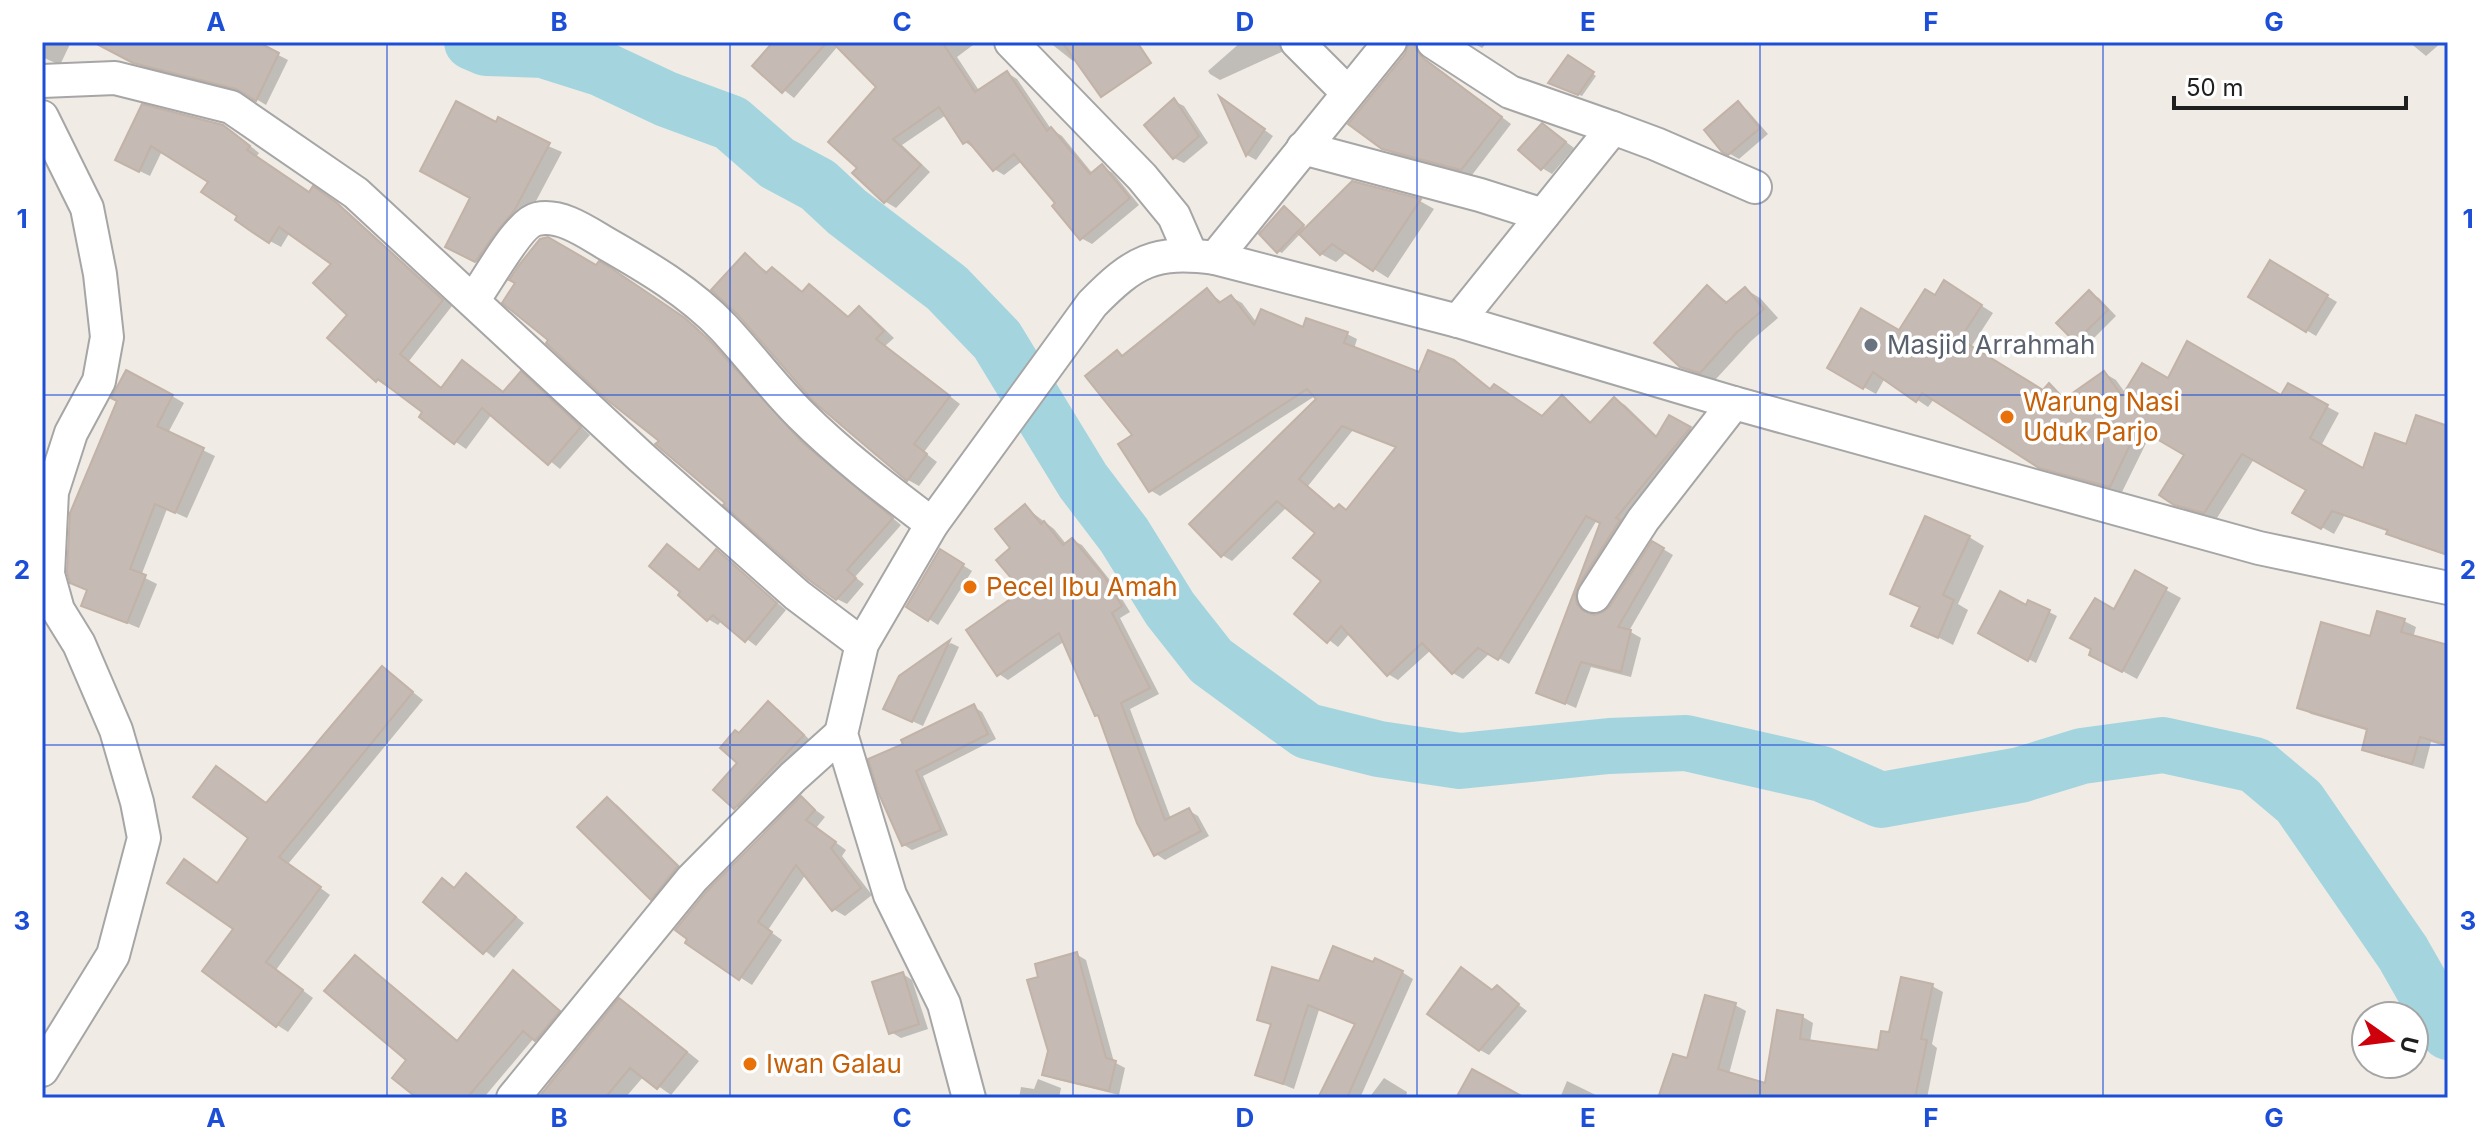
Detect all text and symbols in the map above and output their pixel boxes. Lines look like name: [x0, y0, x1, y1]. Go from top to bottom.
text: A: [206, 6, 226, 37]
text: B: [550, 6, 568, 37]
text: C: [892, 6, 912, 37]
text: D: [1236, 6, 1254, 37]
text: E: [1580, 6, 1596, 37]
text: F: [1923, 6, 1939, 37]
text: G: [2264, 6, 2284, 37]
scale bar: [2174, 60, 2406, 110]
text: 50 m: [2186, 73, 2244, 102]
text: 1: [16, 203, 28, 234]
text: 1: [2462, 203, 2474, 234]
place label: Masjid Arrahmah: [1887, 329, 2095, 360]
marker: Masjid Arrahmah: [1862, 336, 1880, 354]
place label: Warung Nasi Uduk Parjo: [2023, 386, 2180, 447]
marker: Warung Nasi Uduk Parjo: [1998, 408, 2016, 426]
text: 2: [14, 554, 30, 585]
text: 2: [2460, 554, 2476, 585]
place label: Pecel Ibu Amah: [986, 571, 1178, 602]
marker: Pecel Ibu Amah: [961, 578, 979, 596]
text: 3: [14, 905, 30, 936]
text: 3: [2460, 905, 2476, 936]
north arrow: [2350, 1000, 2430, 1080]
text: U: [2395, 1034, 2424, 1056]
place label: Iwan Galau: [766, 1048, 902, 1079]
marker: Iwan Galau: [741, 1055, 759, 1073]
text: A: [206, 1102, 226, 1133]
text: B: [550, 1102, 568, 1133]
text: C: [892, 1102, 912, 1133]
text: D: [1236, 1102, 1254, 1133]
text: E: [1580, 1102, 1596, 1133]
text: F: [1923, 1102, 1939, 1133]
text: G: [2264, 1102, 2284, 1133]

